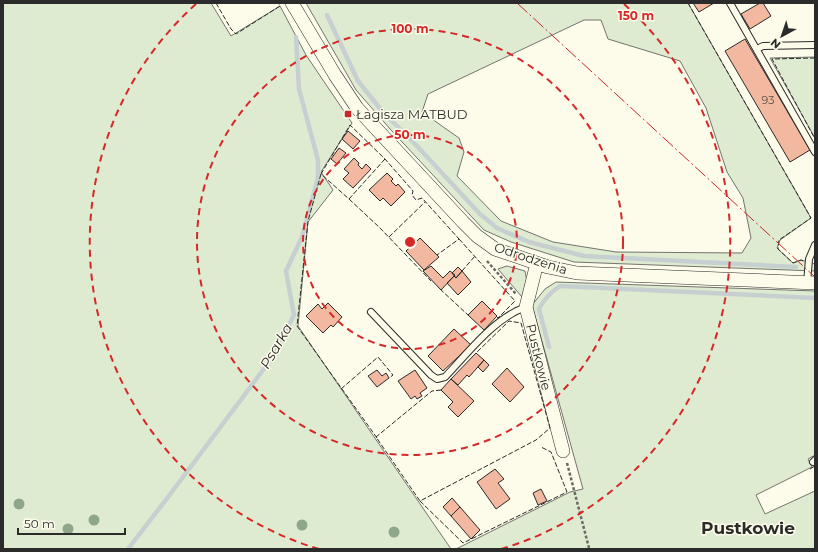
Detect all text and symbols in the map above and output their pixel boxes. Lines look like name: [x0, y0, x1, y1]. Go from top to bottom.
text: 150 m: [618, 8, 654, 23]
north arrow: [762, 16, 802, 56]
text: 100 m: [392, 21, 428, 36]
text: N: [768, 35, 783, 52]
house number: 93: [762, 93, 774, 107]
place label: Łagisza MATBUD: [356, 106, 468, 122]
marker: Łagisza MATBUD: [343, 109, 353, 119]
text: 50 m: [394, 127, 426, 142]
centre of rings: [403, 235, 417, 249]
street label: Odrodzenia: [492, 239, 570, 277]
water label: Psarka: [256, 320, 296, 372]
street label: Pustkowie: [523, 322, 555, 392]
scale bar: [18, 510, 125, 536]
text: 50 m: [24, 516, 55, 531]
district label: Pustkowie: [701, 518, 795, 538]

